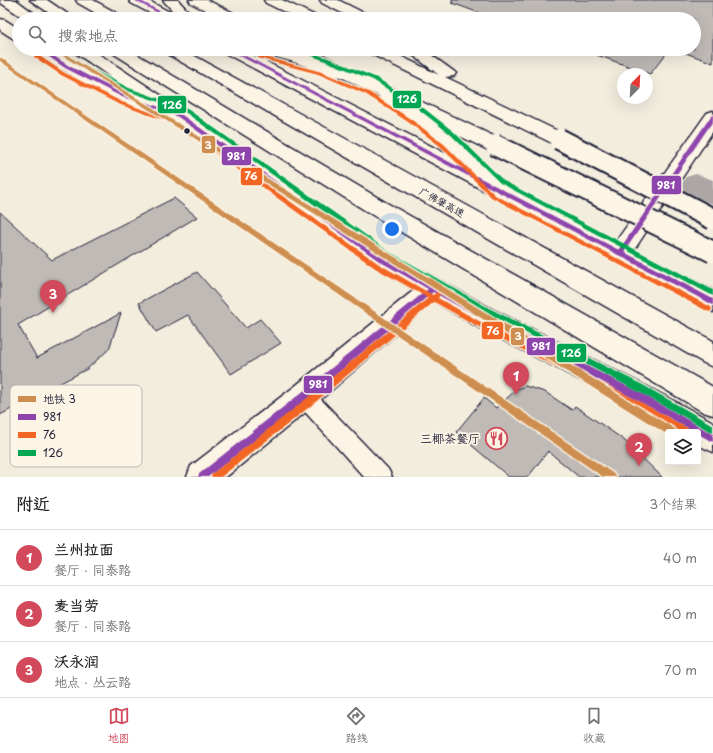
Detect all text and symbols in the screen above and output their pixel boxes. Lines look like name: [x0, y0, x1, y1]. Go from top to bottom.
search box: [12, 12, 701, 56]
icon: search: [26, 23, 48, 45]
text: 搜索地点: [58, 23, 118, 46]
north arrow: [617, 68, 653, 104]
line badge: 126: [392, 90, 422, 109]
text: 126: [397, 90, 417, 107]
line badge: 126: [157, 95, 187, 114]
text: 126: [162, 96, 182, 113]
unlabelled marker: [182, 126, 192, 136]
line badge: 3: [201, 135, 216, 154]
text: 3: [204, 136, 212, 153]
line badge: 981: [221, 146, 252, 166]
text: 981: [227, 147, 245, 164]
line badge: 76: [240, 167, 263, 186]
text: 76: [244, 167, 258, 184]
line badge: 981: [651, 175, 682, 195]
text: 981: [657, 176, 675, 193]
street label: 广佛肇高速: [417, 183, 468, 220]
your location: [382, 219, 402, 239]
pin: 3: [40, 280, 66, 313]
line badge: 76: [481, 321, 504, 340]
text: 76: [486, 322, 500, 339]
line badge: 3: [510, 327, 525, 346]
text: 3: [514, 327, 522, 344]
line badge: 981: [526, 337, 556, 356]
text: 981: [532, 337, 550, 354]
line badge: 126: [556, 343, 587, 363]
text: 126: [561, 344, 581, 361]
pin: 1: [503, 362, 529, 395]
line badge: 981: [303, 375, 333, 394]
text: 981: [309, 375, 327, 392]
legend: [10, 385, 142, 467]
text: 地铁 3: [43, 390, 76, 407]
text: 981: [43, 408, 61, 425]
text: 76: [43, 426, 56, 443]
restaurant icon: 三椰茶餐厅: [483, 426, 509, 452]
place label: 三椰茶餐厅: [420, 429, 480, 447]
map controls: [665, 429, 701, 465]
button: layers: [665, 429, 701, 465]
pin: 2: [626, 433, 652, 466]
text: 126: [43, 444, 63, 461]
text: 附近: [16, 490, 50, 516]
text: 3个结果: [649, 494, 697, 513]
text: 兰州拉面: [54, 537, 114, 560]
text: 1: [26, 548, 32, 567]
text: 40 m: [663, 548, 697, 567]
text: 餐厅 · 同泰路: [54, 560, 131, 579]
text: 麦当劳: [54, 593, 99, 616]
text: 2: [24, 604, 34, 623]
text: 60 m: [663, 604, 697, 623]
text: 餐厅 · 同泰路: [54, 616, 131, 635]
text: 沃永润: [54, 649, 99, 672]
text: 3: [25, 660, 33, 679]
text: 70 m: [664, 660, 697, 679]
text: 地点 · 丛云路: [54, 672, 131, 691]
tab: 地图: [108, 705, 130, 746]
tab: 路线: [345, 705, 367, 746]
tab: 收藏: [583, 705, 605, 746]

